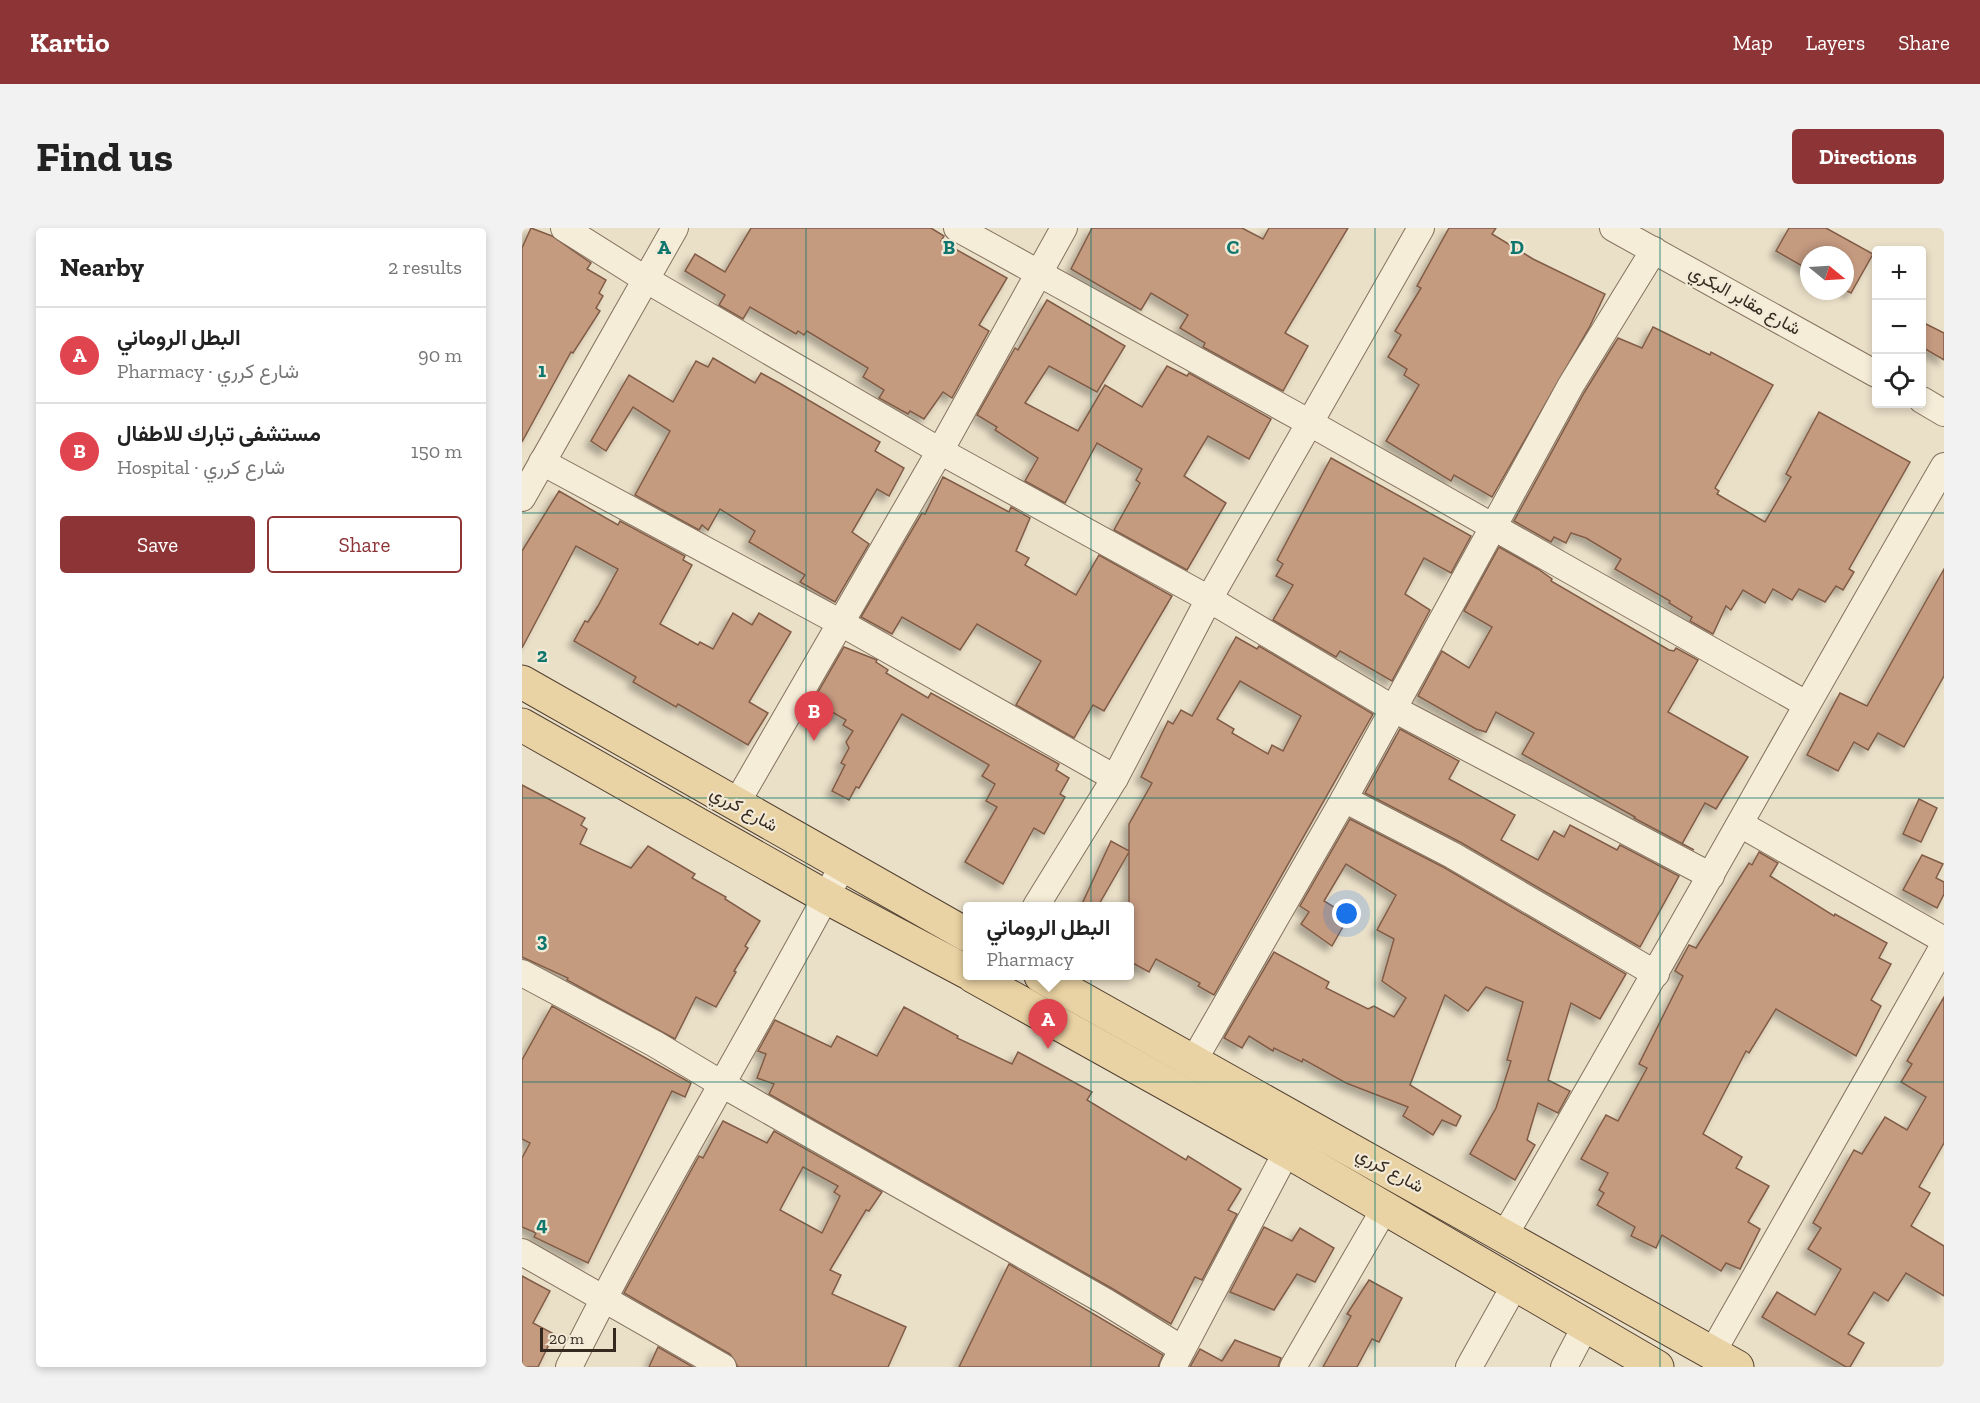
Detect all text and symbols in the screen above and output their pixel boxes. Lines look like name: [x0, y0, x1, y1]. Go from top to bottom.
text: Kartio: [30, 26, 110, 59]
text: Map: [1733, 30, 1773, 55]
text: Layers: [1806, 30, 1865, 55]
text: Share: [1898, 30, 1950, 55]
button: Directions: [1792, 129, 1944, 184]
text: Find us: [36, 131, 173, 182]
text: A: [657, 235, 671, 259]
text: B: [943, 235, 955, 259]
text: C: [1227, 235, 1240, 259]
text: D: [1510, 235, 1524, 259]
north arrow: [1800, 246, 1854, 300]
map controls: [1872, 246, 1926, 408]
button: +: [1872, 246, 1926, 300]
text: Nearby: [60, 251, 144, 283]
text: 2 results: [388, 255, 462, 279]
street label: شارع مقابر البكري: [1683, 260, 1805, 343]
button: −: [1872, 300, 1926, 354]
text: البطل الروماني: [117, 324, 241, 351]
text: A: [73, 343, 86, 367]
text: 90 m: [418, 343, 462, 367]
button: locate: [1872, 354, 1926, 408]
text: 1: [538, 358, 546, 382]
text: Pharmacy · شارع كرري: [117, 359, 299, 383]
text: مستشفى تبارك للاطفال: [117, 420, 321, 447]
text: B: [73, 439, 86, 463]
text: 150 m: [411, 439, 462, 463]
text: Hospital · شارع كرري: [117, 455, 285, 479]
button: Save: [60, 516, 255, 573]
button: Share: [267, 516, 462, 573]
text: 2: [537, 643, 548, 667]
pin: B: [794, 692, 834, 741]
street label: شارع كرري: [704, 781, 782, 840]
your location: [1332, 899, 1361, 928]
popup: [963, 902, 1134, 980]
text: البطل الروماني: [987, 914, 1110, 941]
text: 3: [537, 928, 548, 952]
text: Pharmacy: [987, 947, 1074, 971]
pin: A: [1028, 1000, 1068, 1049]
street label: شارع كرري: [1350, 1142, 1428, 1201]
text: 4: [536, 1212, 548, 1236]
scale bar: [540, 1325, 616, 1352]
text: 20 m: [549, 1329, 584, 1348]

